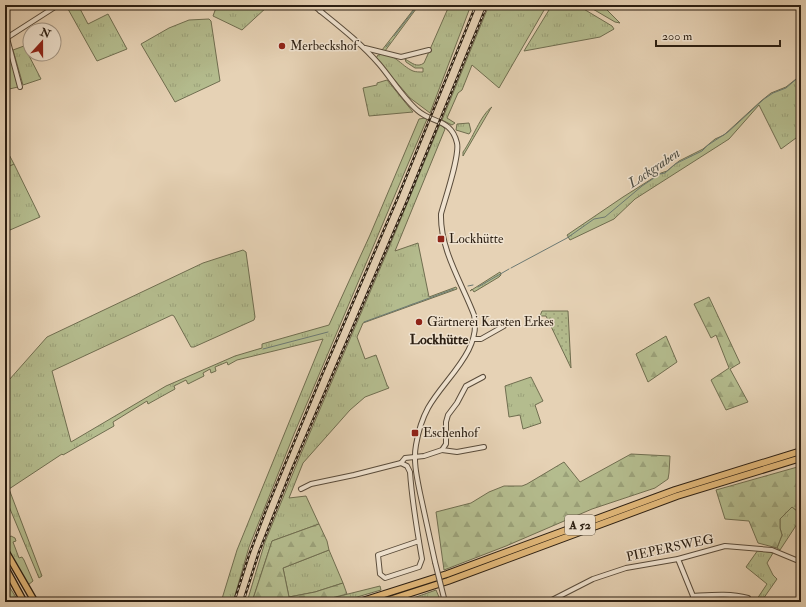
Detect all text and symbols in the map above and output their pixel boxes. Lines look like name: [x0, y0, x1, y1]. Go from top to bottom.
north arrow: [22, 22, 62, 62]
scale bar: [656, 22, 780, 48]
text: N: [38, 25, 53, 41]
text: 200 m: [662, 29, 693, 44]
place label: Merbeckshof: [290, 38, 359, 54]
marker: Merbeckshof: [277, 41, 287, 51]
water label: Lockgraben: [624, 144, 683, 192]
place label: Lockhütte: [449, 231, 504, 247]
marker: Lockhütte: [436, 234, 446, 244]
place label: Gärtnerei Karsten Erkes: [427, 314, 554, 330]
marker: Gärtnerei Karsten Erkes: [414, 317, 424, 327]
district label: Lockhütte: [410, 331, 468, 348]
place label: Eschenhof: [423, 425, 480, 441]
marker: Eschenhof: [410, 428, 420, 438]
road number: A 52: [565, 515, 595, 535]
street label: PIEPERSWEG: [625, 531, 715, 565]

